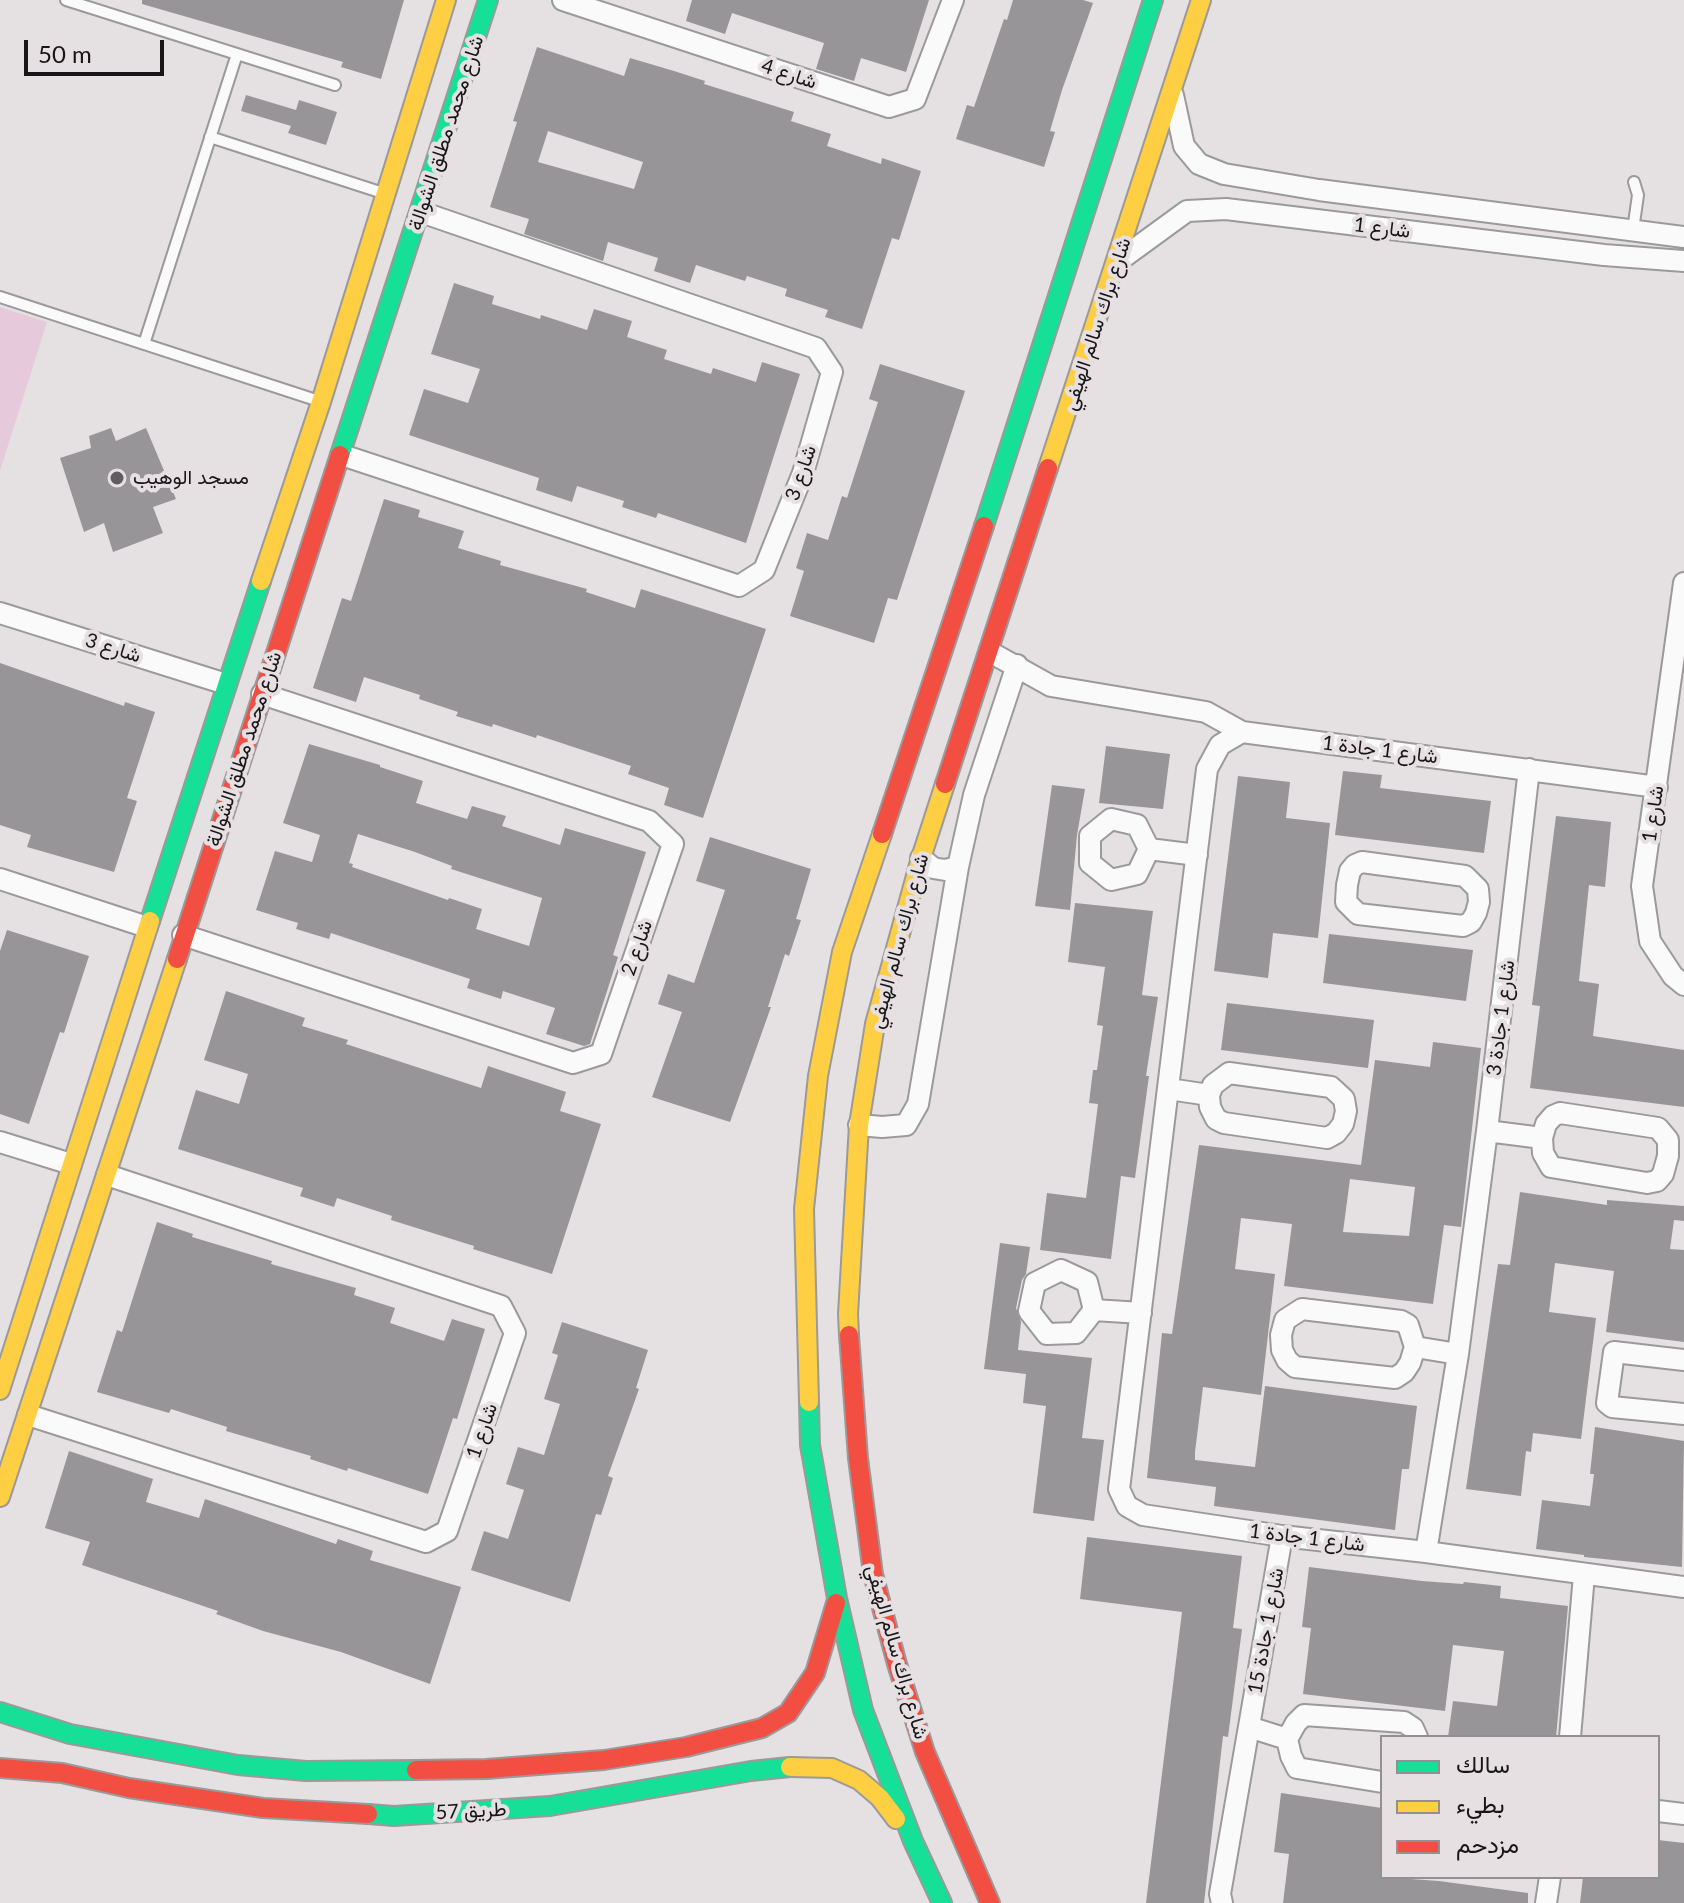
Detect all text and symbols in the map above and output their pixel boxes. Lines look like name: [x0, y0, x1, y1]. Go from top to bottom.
scale bar: [28, 24, 168, 74]
street label: شارع محمد مطلق الشوالة: [403, 33, 489, 233]
text: 50 m: [38, 39, 92, 68]
street label: شارع 4: [758, 54, 820, 94]
street label: شارع 1: [1352, 213, 1412, 243]
street label: شارع براك سالم الهيفي: [1058, 235, 1136, 413]
street label: شارع 3: [780, 442, 822, 504]
place label: مسجد الوهيب: [133, 466, 249, 490]
marker: مسجد الوهيب: [108, 469, 126, 487]
street label: شارع 3: [82, 628, 144, 668]
street label: شارع محمد مطلق الشوالة: [201, 649, 287, 849]
street label: شارع 1 جادة 1: [1321, 731, 1439, 769]
street label: شارع 1: [1637, 784, 1669, 844]
street label: شارع براك سالم الهيفي: [864, 851, 934, 1031]
street label: شارع 2: [616, 917, 658, 979]
street label: شارع 1 جادة 3: [1482, 959, 1520, 1077]
street label: شارع 1: [461, 1400, 503, 1462]
street label: شارع 1 جادة 1: [1248, 1519, 1366, 1557]
street label: شارع براك سالم الهيفي: [861, 1562, 933, 1742]
street label: شارع 1 جادة 15: [1243, 1566, 1289, 1696]
legend: [1380, 1735, 1660, 1879]
text: سالك: [1456, 1749, 1510, 1778]
text: بطيء: [1456, 1789, 1505, 1818]
street label: طريق 57: [435, 1797, 507, 1825]
text: مزدحم: [1456, 1829, 1519, 1858]

